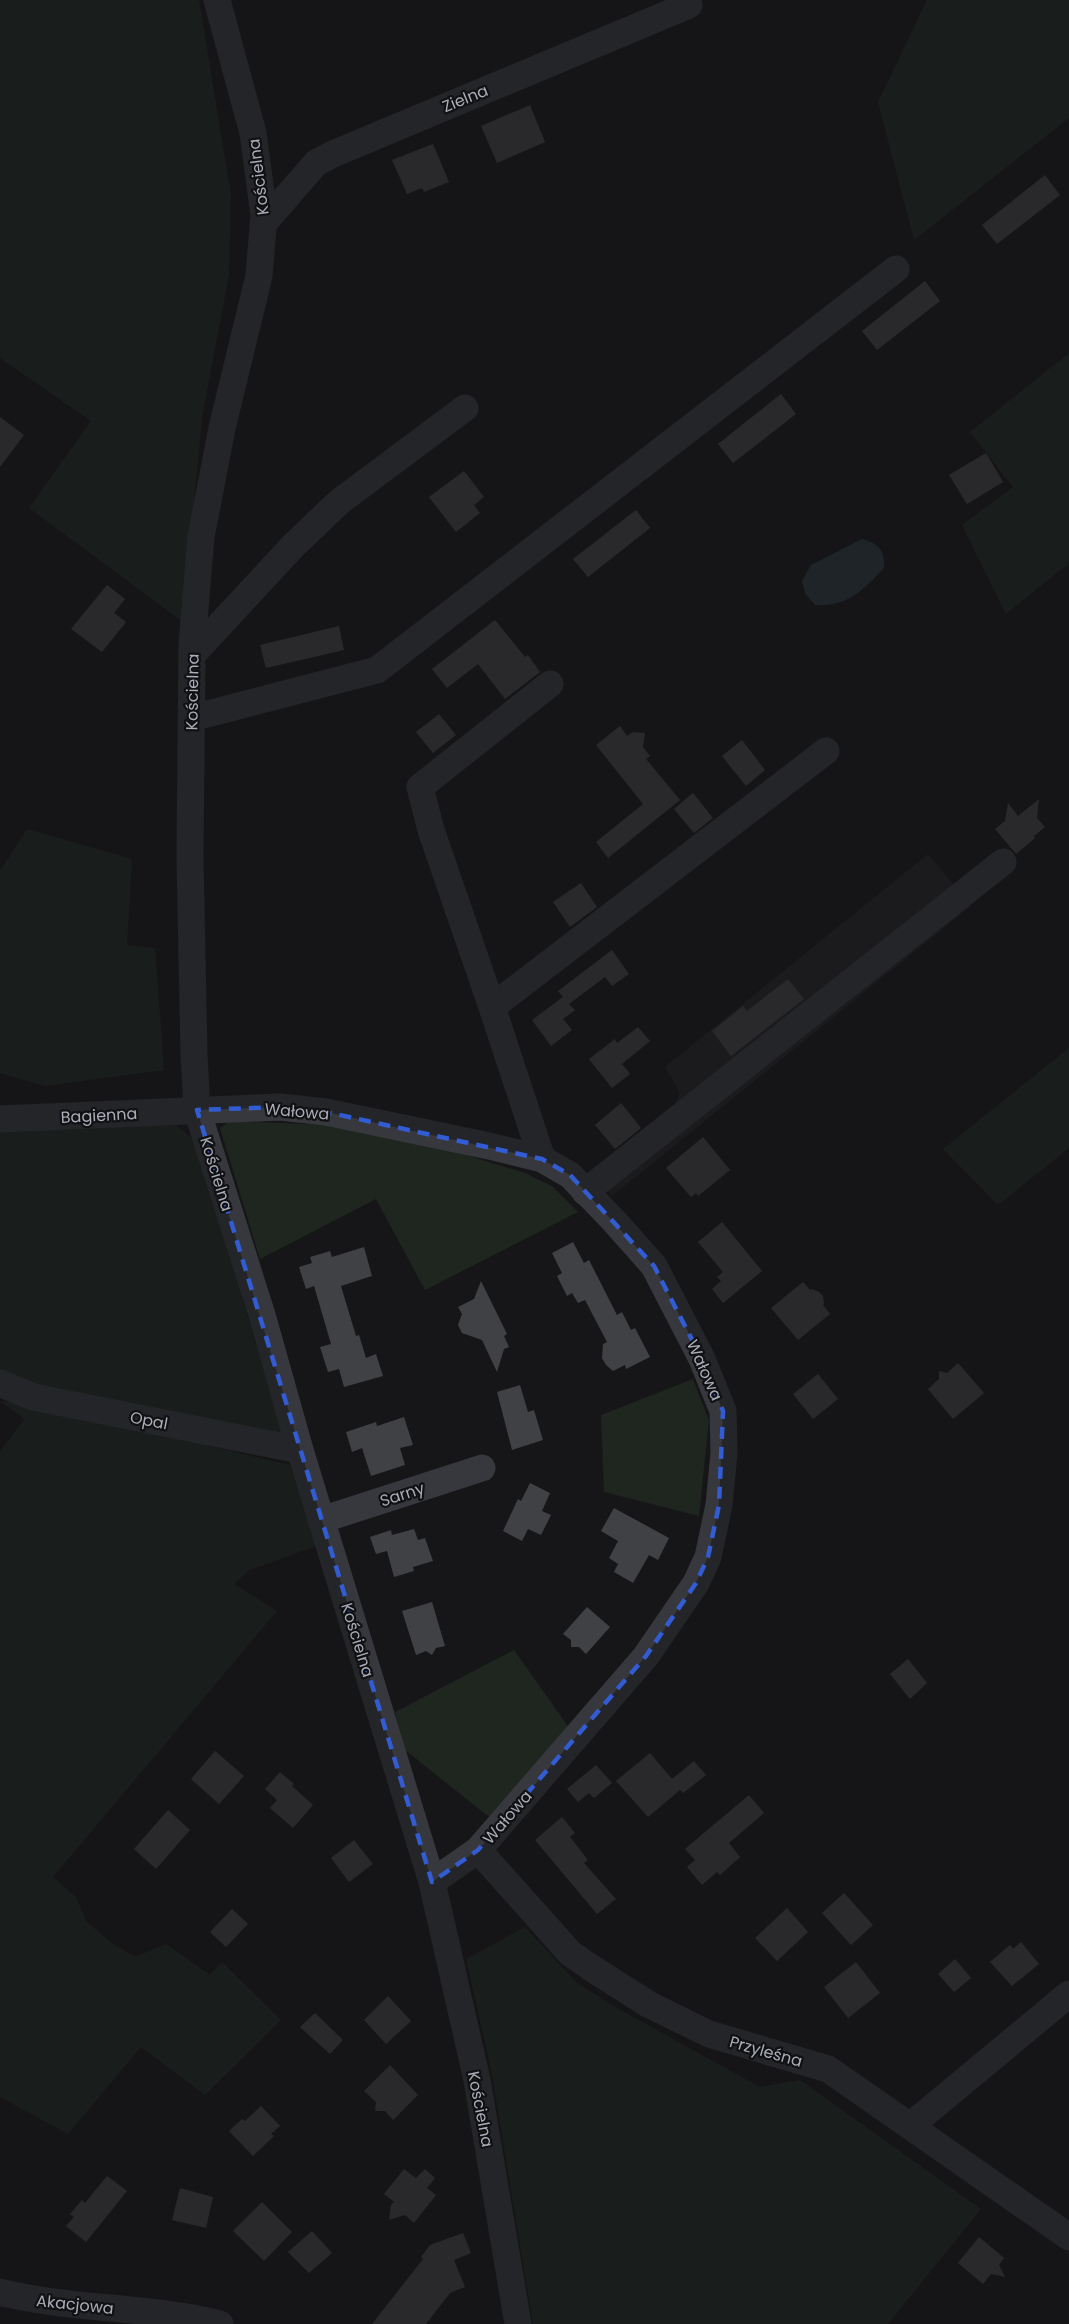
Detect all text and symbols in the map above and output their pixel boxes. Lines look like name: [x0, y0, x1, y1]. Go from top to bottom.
street label: Zielna: [439, 79, 492, 118]
street label: Kościelna: [242, 137, 275, 216]
street label: Kościelna: [180, 653, 205, 731]
street label: Wałowa: [264, 1097, 330, 1126]
street label: Bagienna: [60, 1102, 138, 1129]
street label: Kościelna: [194, 1134, 239, 1214]
street label: Wałowa: [681, 1336, 728, 1404]
street label: Opal: [128, 1406, 170, 1435]
street label: Sarny: [377, 1477, 427, 1512]
street label: Kościelna: [335, 1600, 380, 1680]
street label: Wałowa: [477, 1785, 537, 1849]
street label: Przyleśna: [727, 2030, 805, 2073]
street label: Kościelna: [462, 2069, 499, 2149]
street label: Akacjowa: [35, 2289, 115, 2320]

